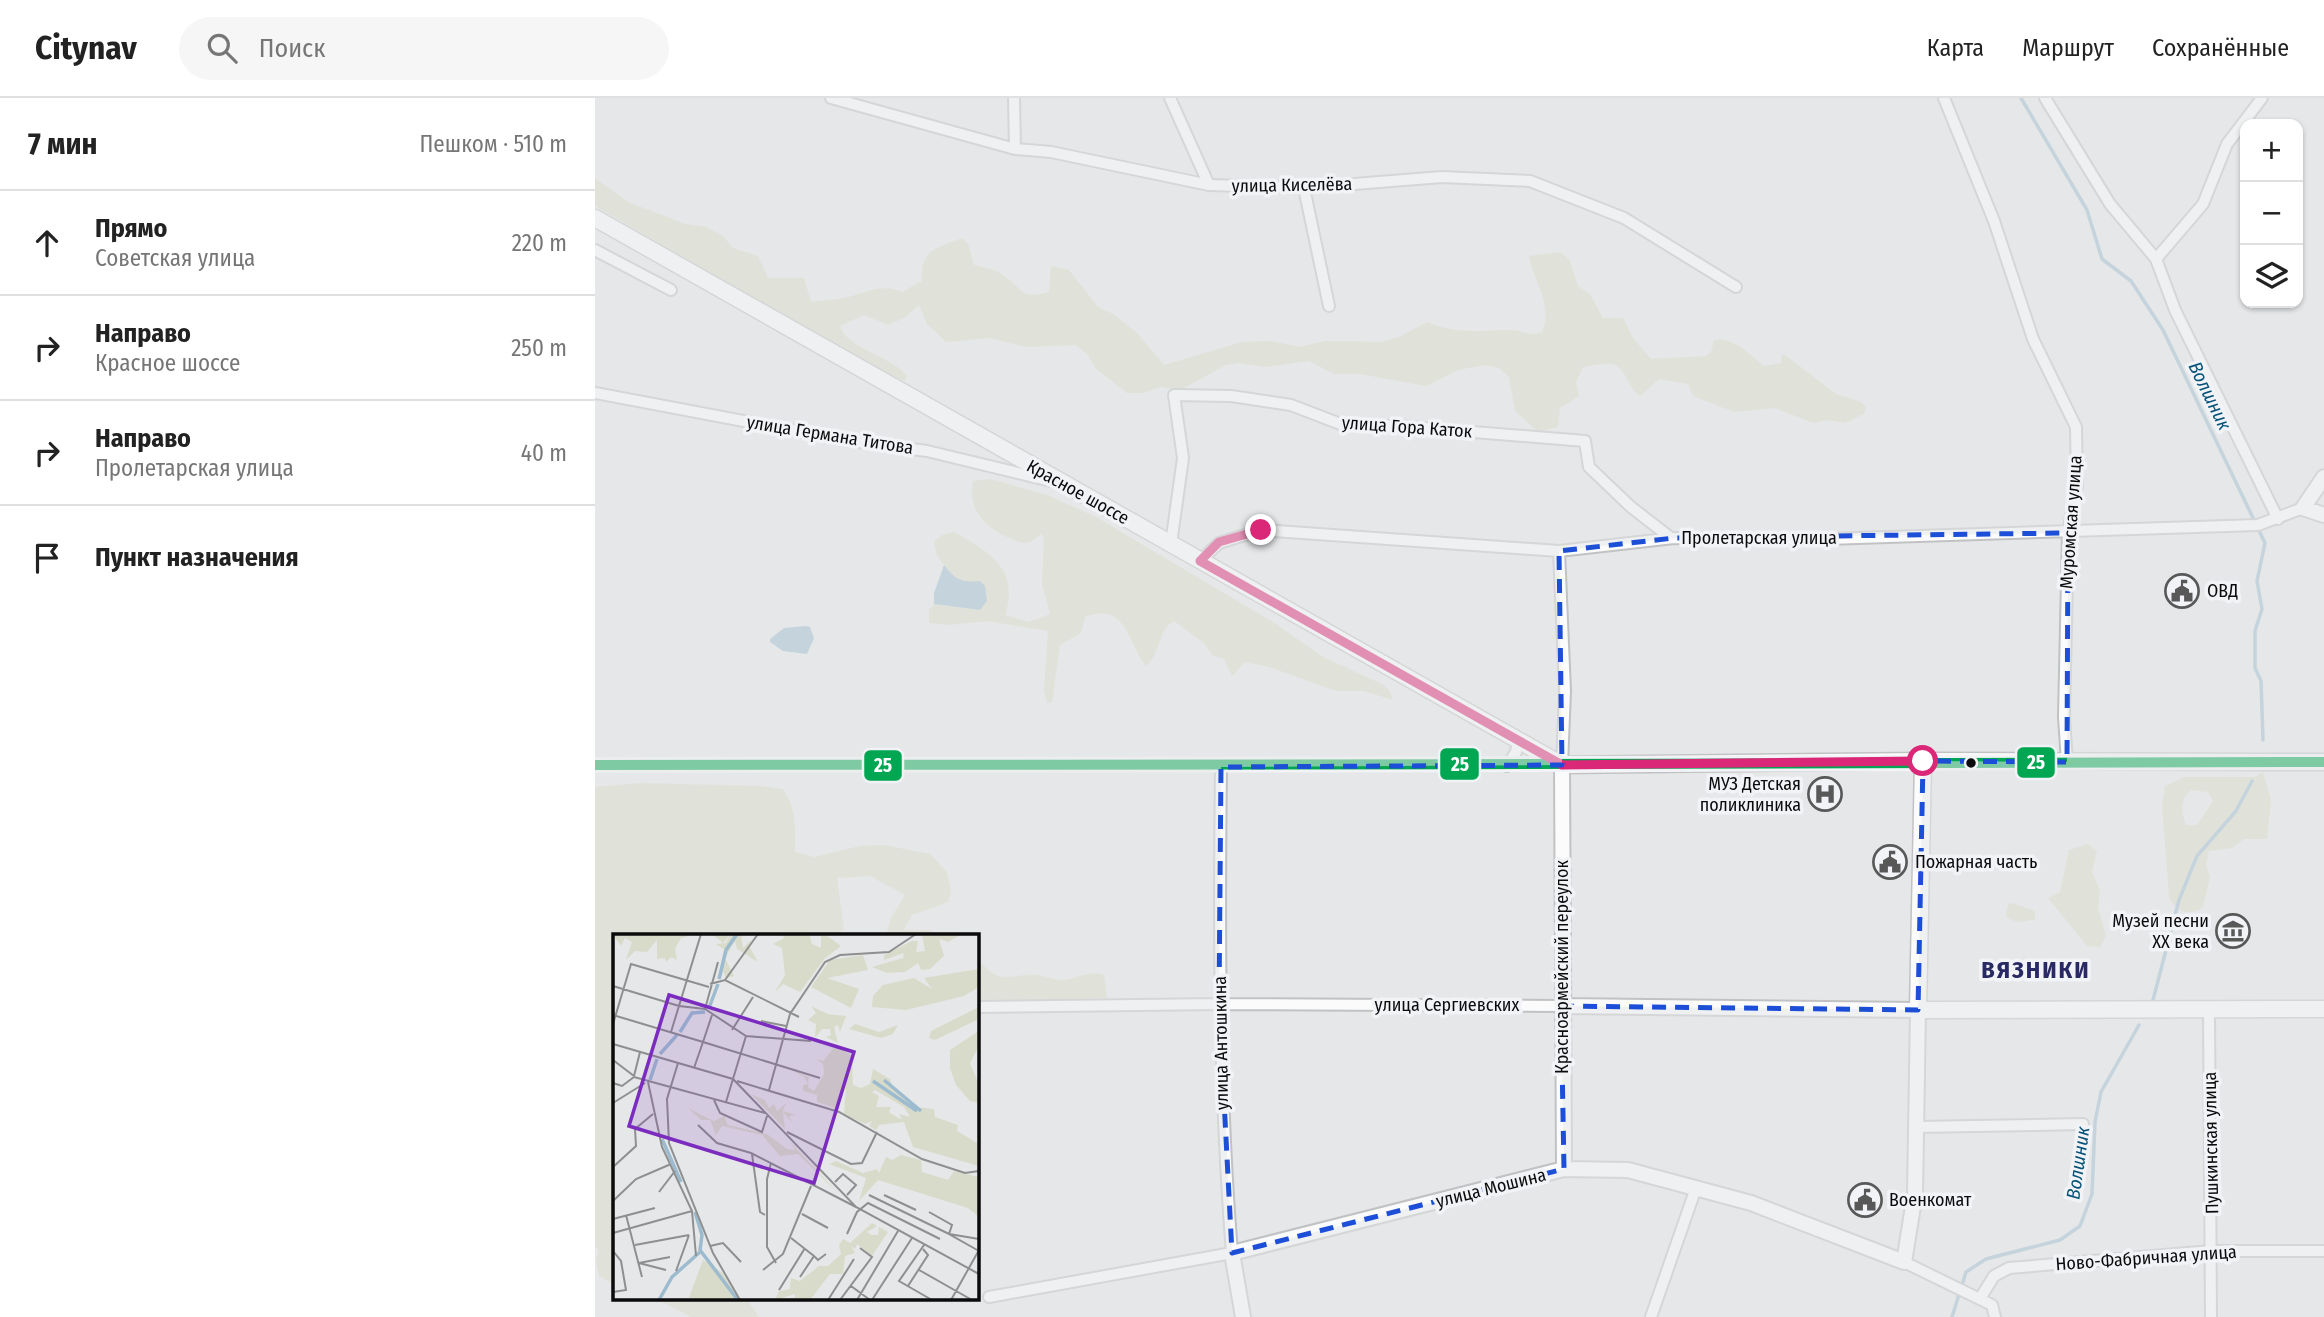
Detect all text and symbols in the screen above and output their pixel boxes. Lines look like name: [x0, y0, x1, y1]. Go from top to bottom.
search box: [179, 17, 669, 80]
text: Citynav: [35, 28, 137, 68]
icon: search: [203, 29, 241, 67]
text: Поиск: [259, 33, 325, 64]
text: Карта: [1927, 34, 1984, 62]
text: Маршрут: [2022, 34, 2114, 62]
text: Сохранённые: [2152, 34, 2289, 62]
map controls: [2240, 119, 2303, 308]
button: +: [2240, 119, 2303, 182]
text: 7 мин: [28, 126, 97, 162]
text: Пешком · 510 m: [420, 130, 567, 158]
street label: улица Киселёва: [1232, 173, 1353, 197]
button: −: [2240, 182, 2303, 245]
text: Прямо: [95, 213, 167, 244]
icon: ahead: [28, 224, 66, 262]
text: 220 m: [512, 229, 567, 257]
text: Советская улица: [95, 244, 255, 272]
button: layers: [2240, 245, 2303, 308]
text: Направо: [95, 318, 191, 349]
icon: right: [28, 329, 66, 367]
text: 250 m: [511, 334, 567, 362]
text: Красное шоссе: [95, 349, 240, 377]
water label: Волшник: [2184, 358, 2236, 434]
street label: улица Германа Титова: [745, 411, 915, 459]
street label: улица Гора Каток: [1341, 411, 1473, 443]
text: Направо: [95, 423, 191, 454]
icon: right: [28, 434, 66, 472]
text: 40 m: [521, 439, 567, 467]
text: Пролетарская улица: [95, 454, 294, 482]
street label: Муромская улица: [2055, 454, 2087, 589]
street label: Красное шоссе: [1023, 455, 1133, 529]
route end: [1245, 514, 1276, 545]
street label: Пролетарская улица: [1681, 527, 1837, 549]
icon: arrive: [28, 539, 66, 577]
text: Пункт назначения: [95, 542, 299, 573]
public building icon: ОВД: [2163, 572, 2201, 610]
place label: ОВД: [2207, 580, 2238, 602]
route start: [1907, 745, 1938, 776]
line badge: 25: [2016, 746, 2056, 779]
line badge: 25: [1439, 747, 1480, 781]
line badge: 25: [863, 749, 903, 782]
text: 25: [2026, 751, 2045, 774]
text: 25: [1450, 753, 1469, 776]
text: 25: [873, 754, 892, 777]
unlabelled marker: [1964, 756, 1978, 770]
place label: МУЗ Детская поликлиника: [1700, 773, 1801, 816]
hospital icon: МУЗ Детская поликлиника: [1806, 775, 1844, 813]
public building icon: Пожарная часть: [1871, 843, 1909, 881]
place label: Пожарная часть: [1915, 851, 2037, 873]
street label: Красноармейский переулок: [1551, 860, 1573, 1074]
place label: Музей песни XX века: [2112, 910, 2209, 953]
museum icon: Музей песни XX века: [2214, 912, 2252, 950]
inset map: [613, 934, 978, 1300]
district label: ВЯЗНИКИ: [1981, 956, 2091, 984]
street label: улица Антошкина: [1209, 976, 1233, 1110]
street label: улица Сергиевских: [1375, 994, 1519, 1016]
street label: Пушкинская улица: [2199, 1071, 2223, 1214]
water label: Волшник: [2061, 1125, 2095, 1201]
street label: улица Мошина: [1434, 1164, 1548, 1212]
public building icon: Военкомат: [1846, 1181, 1884, 1219]
place label: Военкомат: [1889, 1189, 1972, 1211]
street label: Ново-Фабричная улица: [2055, 1241, 2237, 1275]

